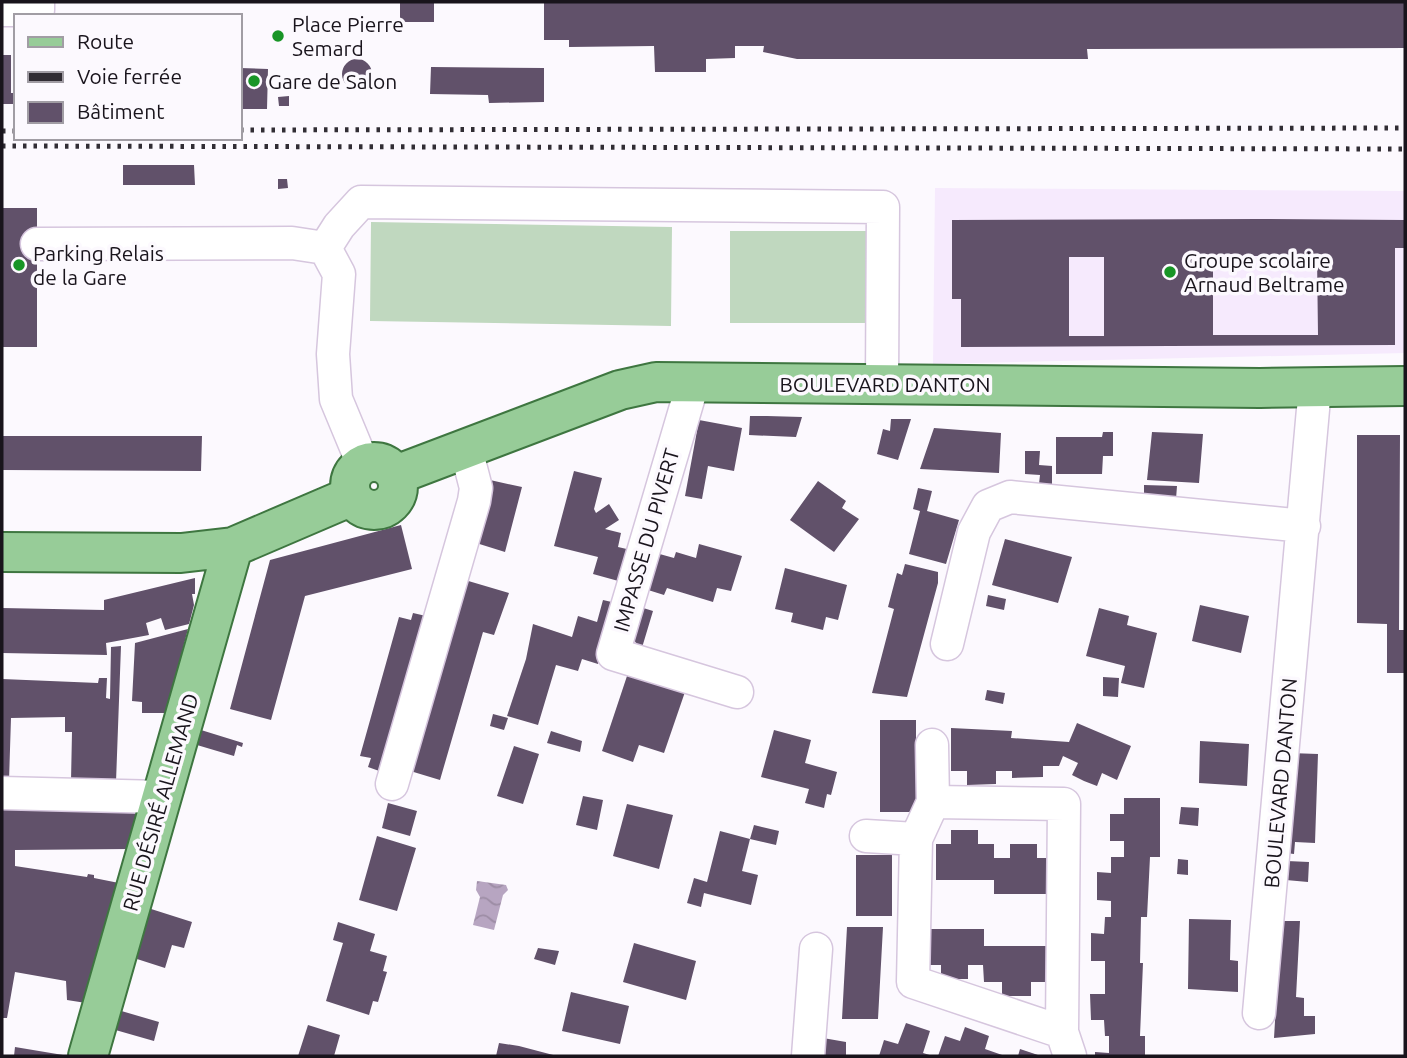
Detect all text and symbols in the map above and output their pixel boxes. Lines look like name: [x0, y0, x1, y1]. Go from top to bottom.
place label: Place Pierre Semard: [292, 12, 404, 60]
legend: [14, 14, 242, 140]
marker: Place Pierre Semard: [270, 28, 286, 44]
text: Route: [77, 29, 134, 53]
text: Voie ferrée: [77, 64, 182, 88]
place label: Gare de Salon: [268, 69, 397, 93]
marker: Gare de Salon: [246, 73, 262, 89]
text: Bâtiment: [77, 99, 164, 123]
place label: Parking Relais de la Gare: [33, 241, 164, 289]
place label: Groupe scolaire Arnaud Beltrame: [1184, 248, 1345, 296]
marker: Parking Relais de la Gare: [11, 257, 27, 273]
marker: Groupe scolaire Arnaud Beltrame: [1162, 264, 1178, 280]
street label: BOULEVARD DANTON: [780, 372, 990, 396]
street label: IMPASSE DU PIVERT: [608, 445, 684, 634]
street label: BOULEVARD DANTON: [1259, 677, 1301, 889]
street label: RUE DÉSIRÉ ALLEMAND: [117, 690, 203, 914]

